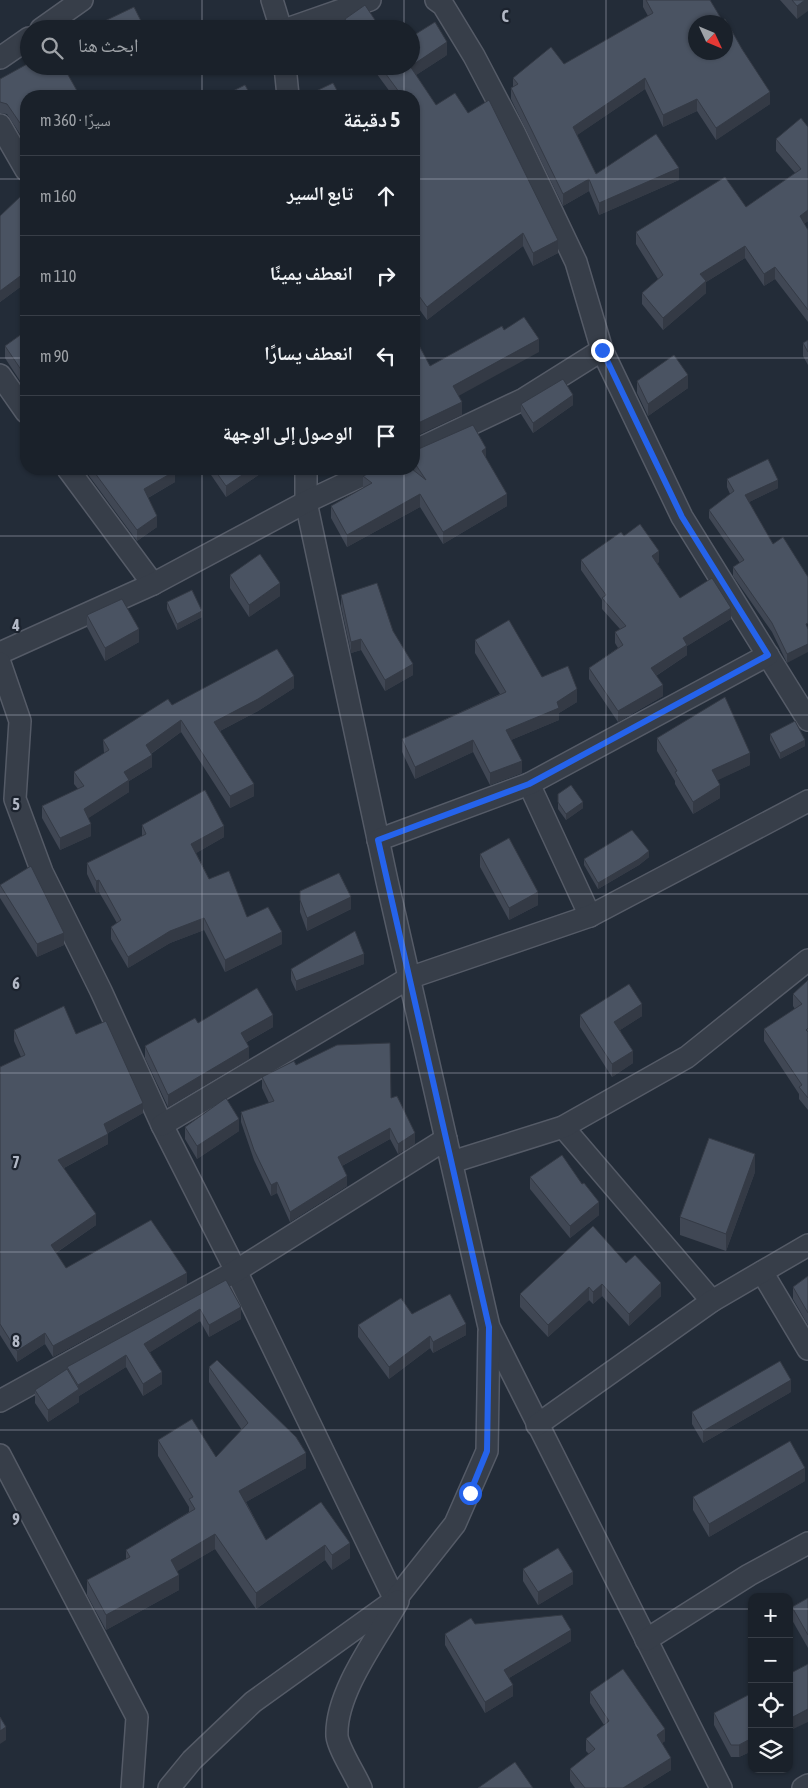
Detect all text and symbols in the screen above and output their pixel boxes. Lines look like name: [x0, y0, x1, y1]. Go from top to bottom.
text: C: [501, 7, 509, 25]
north arrow: [688, 15, 733, 60]
search box: [20, 20, 420, 75]
icon: search: [38, 34, 66, 62]
text: ابحث هنا: [78, 34, 139, 56]
text: 5 دقيقة: [343, 107, 400, 131]
text: سيرًا · 360 m: [40, 111, 111, 129]
text: تابع السير: [287, 182, 353, 204]
icon: ahead: [372, 182, 400, 210]
text: 160 m: [40, 187, 76, 205]
text: انعطف يمينًا: [270, 262, 353, 284]
icon: right: [372, 262, 400, 290]
text: 110 m: [40, 267, 76, 285]
route end: [591, 339, 614, 362]
text: انعطف يسارًا: [264, 342, 353, 364]
icon: left: [372, 342, 400, 370]
text: 90 m: [40, 347, 69, 365]
text: الوصول إلى الوجهة: [223, 422, 353, 444]
icon: arrive: [372, 422, 400, 450]
text: 4: [11, 616, 20, 634]
text: 5: [12, 795, 20, 813]
text: 6: [12, 974, 20, 992]
text: 7: [12, 1153, 20, 1171]
text: 8: [12, 1332, 20, 1350]
route start: [459, 1482, 482, 1505]
text: 9: [12, 1510, 20, 1528]
map controls: [748, 1593, 793, 1773]
button: +: [748, 1593, 793, 1638]
button: −: [748, 1638, 793, 1683]
button: locate: [748, 1683, 793, 1728]
button: layers: [748, 1728, 793, 1773]

